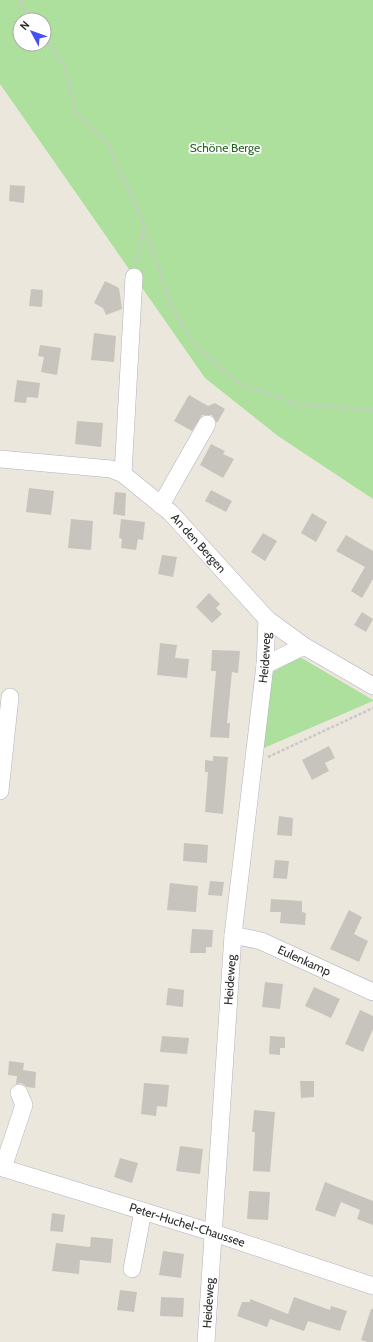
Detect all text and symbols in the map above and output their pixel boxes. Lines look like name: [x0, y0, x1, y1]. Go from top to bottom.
north arrow: [12, 12, 52, 52]
text: N: [17, 18, 32, 33]
park label: Schöne Berge: [190, 140, 260, 155]
street label: An den Bergen: [168, 510, 230, 576]
street label: Heideweg: [255, 631, 273, 684]
street label: Eulenkamp: [275, 942, 334, 979]
street label: Heideweg: [220, 953, 239, 1006]
street label: Peter-Huchel-Chaussee: [128, 1199, 247, 1250]
street label: Heideweg: [199, 1276, 217, 1329]

